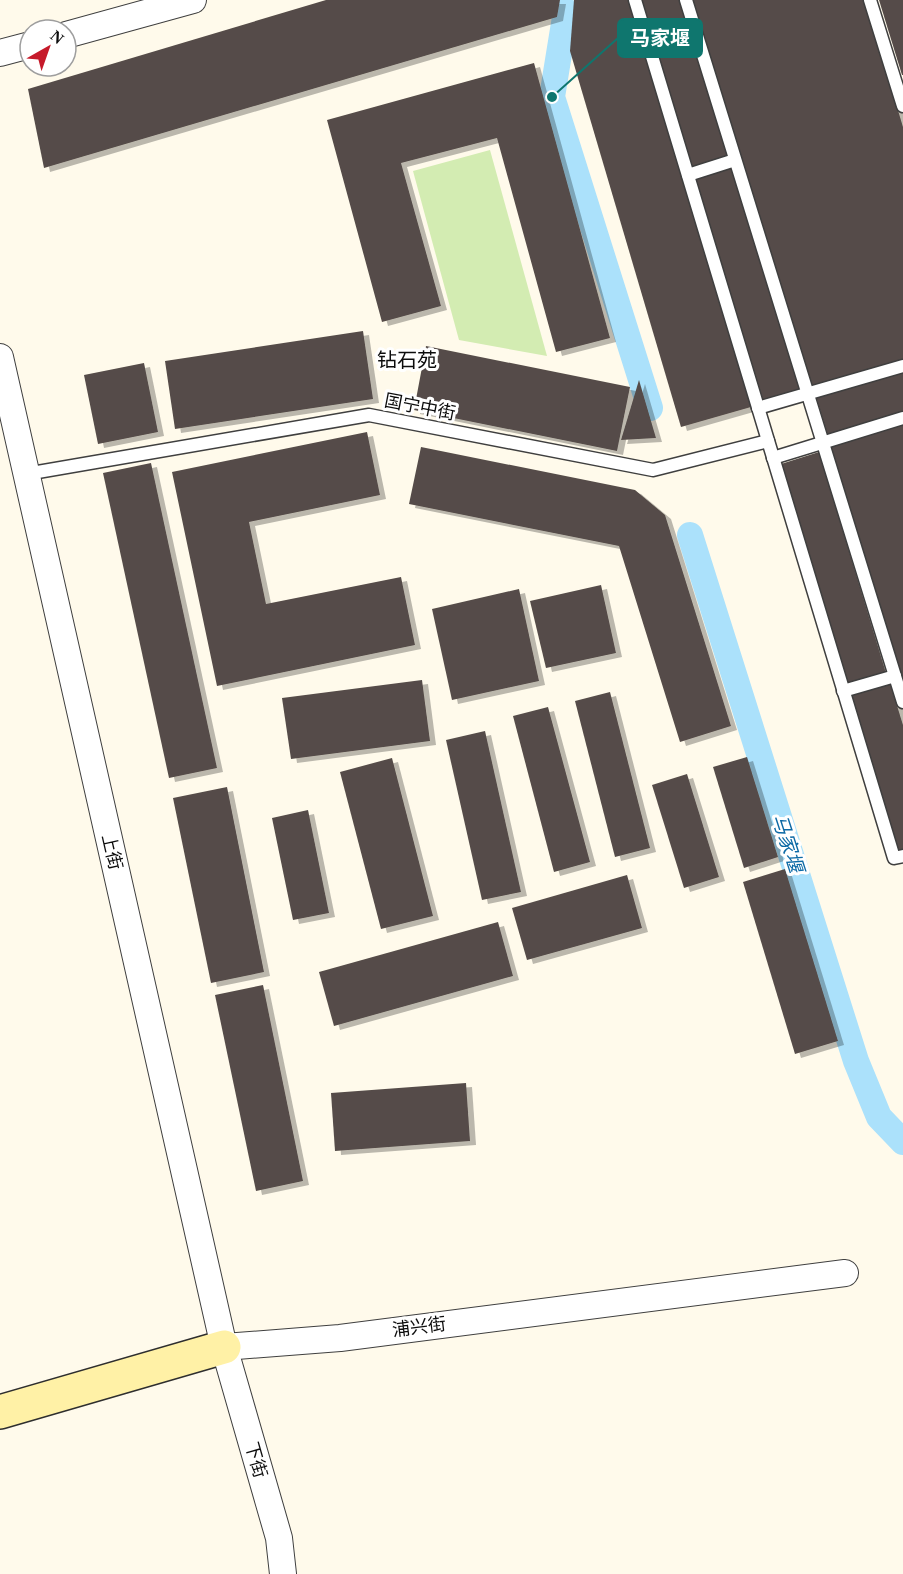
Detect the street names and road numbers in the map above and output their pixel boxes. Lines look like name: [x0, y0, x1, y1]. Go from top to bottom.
street label: 国宁中街: [383, 390, 457, 424]
street label: 上街: [98, 832, 126, 872]
street label: 浦兴街: [391, 1314, 447, 1340]
street label: 下街: [241, 1440, 271, 1480]

